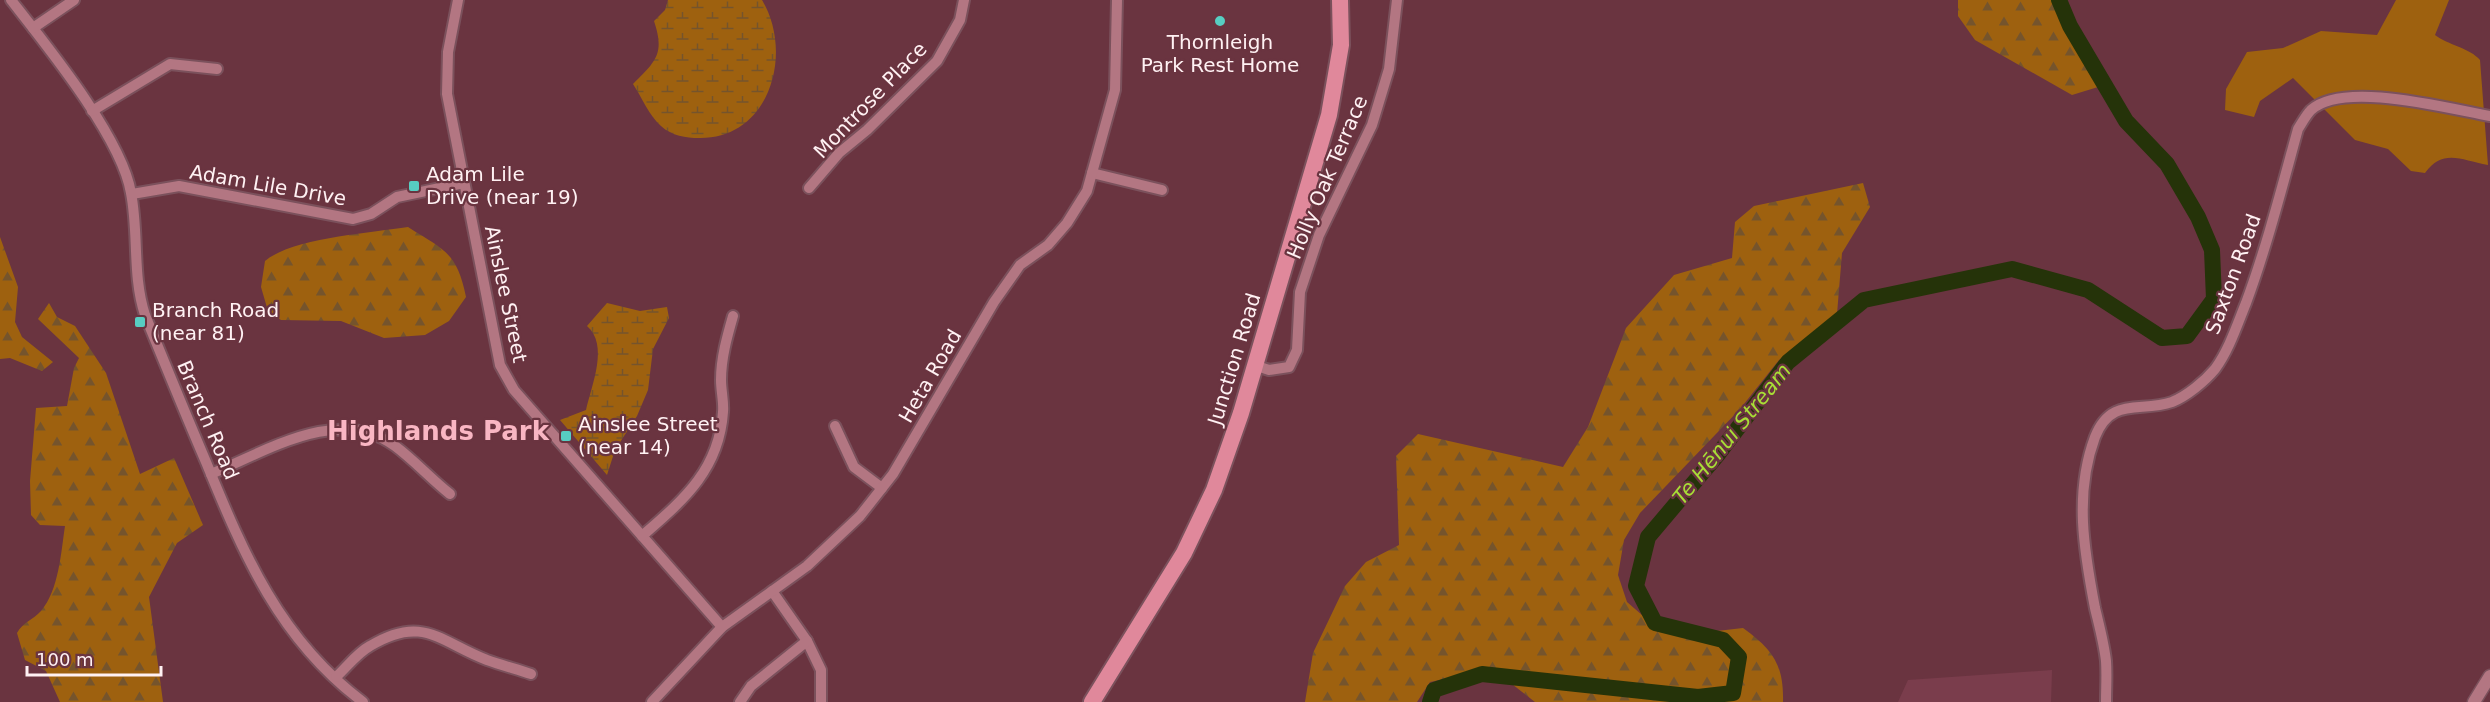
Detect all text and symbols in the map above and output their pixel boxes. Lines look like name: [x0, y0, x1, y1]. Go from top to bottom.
marker: Thornleigh Park Rest Home: [1213, 14, 1227, 28]
place label: Thornleigh Park Rest Home: [1141, 30, 1299, 77]
street label: Montrose Place: [808, 37, 932, 163]
street label: Holly Oak Terrace: [1282, 92, 1372, 262]
street label: Adam Lile Drive: [188, 159, 348, 211]
place label: Adam Lile Drive (near 19): [426, 162, 579, 209]
marker: Adam Lile Drive (near 19): [407, 179, 421, 193]
street label: Saxton Road: [2200, 211, 2266, 337]
street label: Ainslee Street: [480, 223, 532, 365]
street label: Junction Road: [1202, 290, 1266, 430]
place label: Branch Road (near 81): [152, 298, 279, 345]
marker: Branch Road (near 81): [133, 315, 147, 329]
street label: Heta Road: [894, 325, 966, 427]
street label: Branch Road: [172, 357, 244, 483]
water label: Te Hēnui Stream: [1668, 359, 1796, 509]
place label: Ainslee Street (near 14): [578, 412, 718, 459]
district label: Highlands Park: [327, 416, 550, 446]
marker: Ainslee Street (near 14): [559, 429, 573, 443]
scale bar: [27, 639, 160, 677]
text: 100 m: [36, 649, 94, 670]

